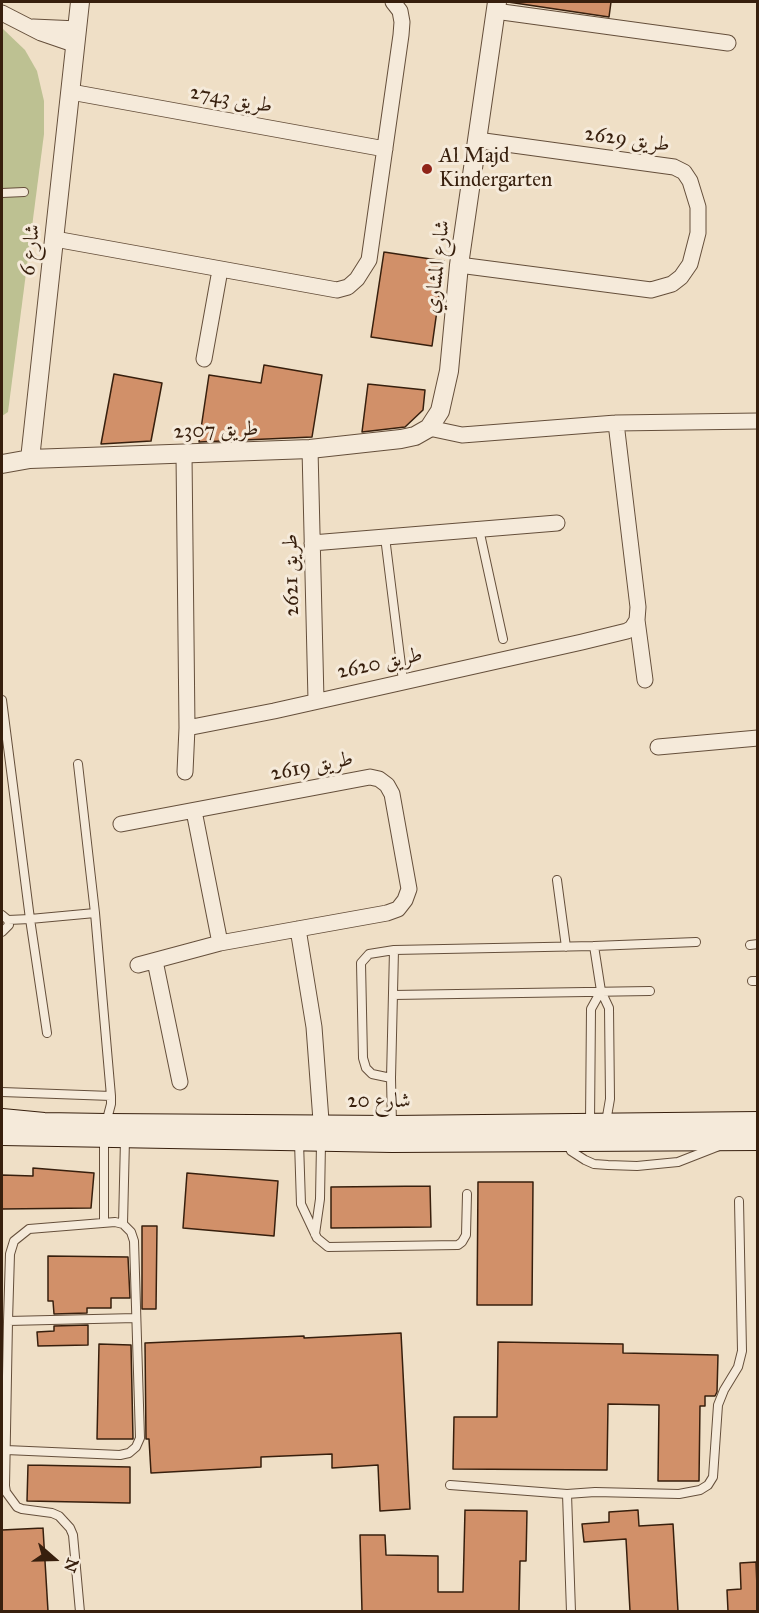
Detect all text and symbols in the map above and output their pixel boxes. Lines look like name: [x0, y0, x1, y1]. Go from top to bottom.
street label: طريق 2743: [188, 80, 274, 120]
street label: طريق 2629: [583, 122, 671, 158]
place label: Al Majd Kindergarten: [439, 144, 552, 194]
marker: Al Majd Kindergarten: [420, 162, 434, 176]
street label: شارع المشاري: [420, 219, 456, 315]
street label: شارع 6: [16, 223, 46, 277]
street label: طريق 2307: [173, 417, 259, 445]
street label: طريق 2621: [279, 533, 305, 617]
street label: طريق 2620: [335, 643, 425, 685]
street label: طريق 2619: [269, 747, 355, 787]
street label: شارع 20: [347, 1089, 411, 1115]
north arrow: [24, 1529, 84, 1589]
text: N: [60, 1556, 83, 1575]

